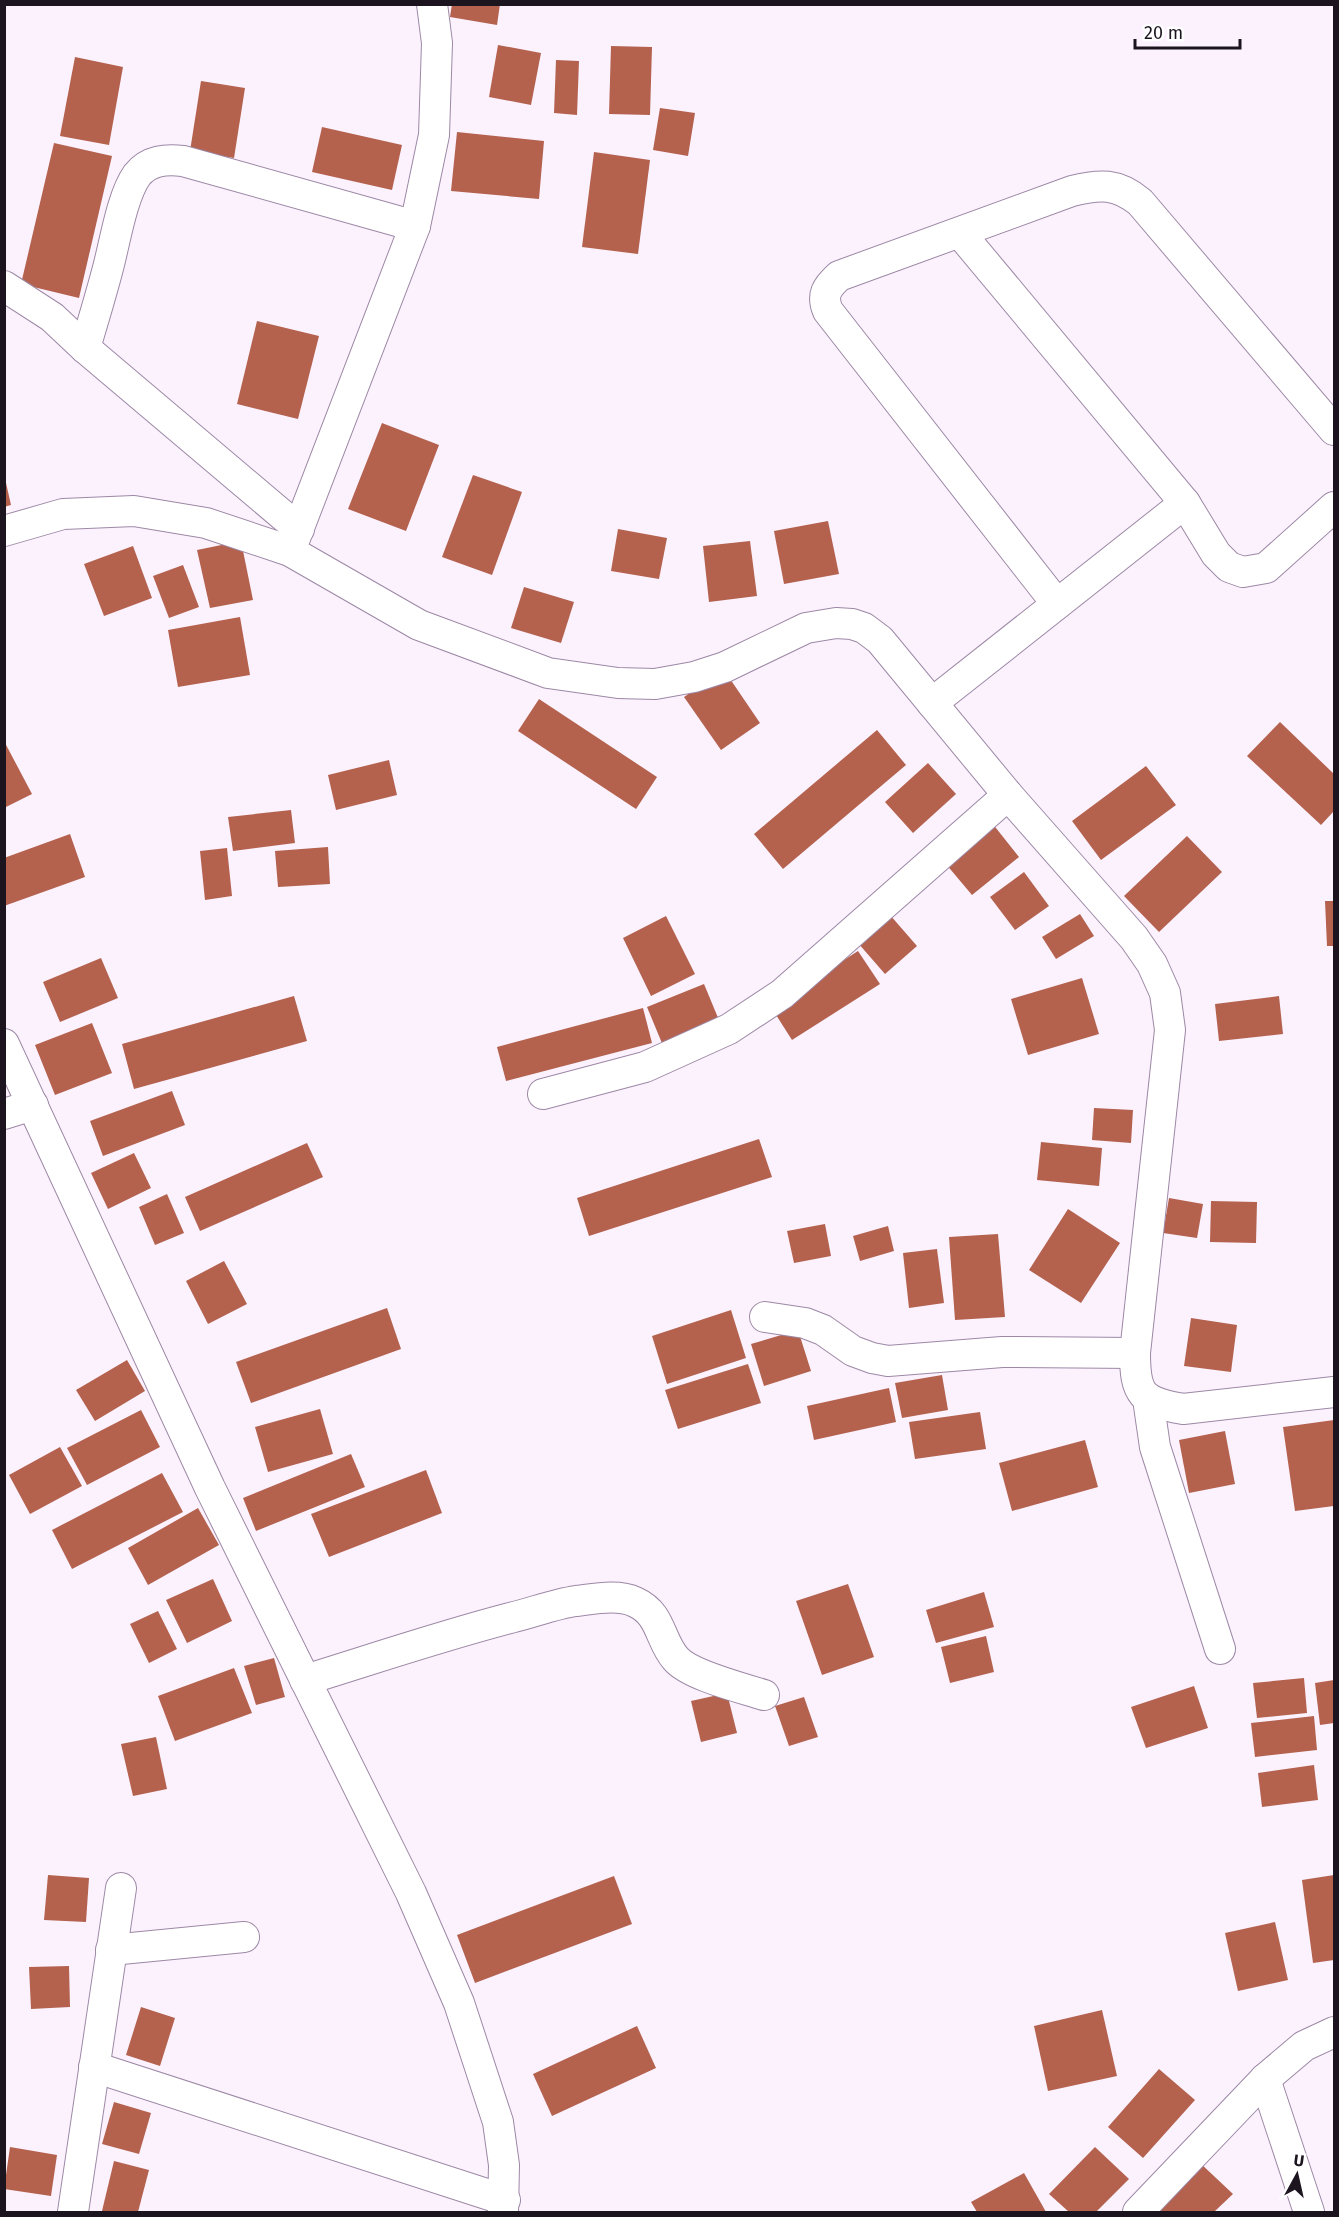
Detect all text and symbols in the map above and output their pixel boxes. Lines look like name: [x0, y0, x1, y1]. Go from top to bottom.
scale bar: [1135, 12, 1240, 50]
text: 20 m: [1144, 22, 1183, 44]
north arrow: [1267, 2145, 1327, 2205]
text: U: [1293, 2151, 1306, 2171]

